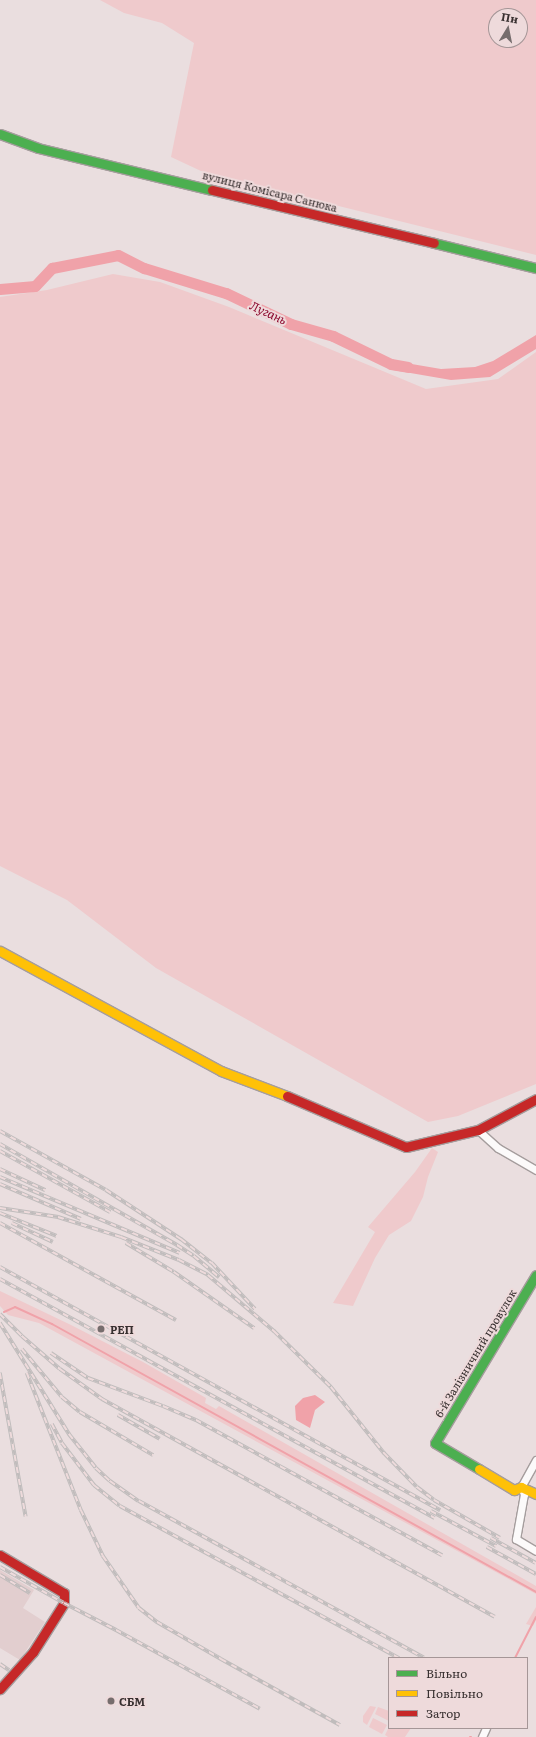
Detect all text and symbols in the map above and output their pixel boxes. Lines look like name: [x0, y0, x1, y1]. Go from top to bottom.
north arrow: [488, 8, 528, 48]
text: Пн: [500, 8, 520, 27]
street label: вулиця Комісара Санюка: [201, 168, 339, 214]
water label: Лугань: [247, 298, 289, 328]
street label: 6-й Залізничний провулок: [431, 1287, 519, 1419]
place label: РЕП: [110, 1322, 134, 1336]
marker: РЕП: [95, 1323, 107, 1335]
legend: [388, 1657, 528, 1729]
text: Вільно: [426, 1664, 467, 1682]
text: Повільно: [426, 1684, 483, 1702]
place label: СБМ: [119, 1694, 145, 1708]
marker: СБМ: [106, 1696, 116, 1706]
text: Затор: [426, 1704, 461, 1722]

